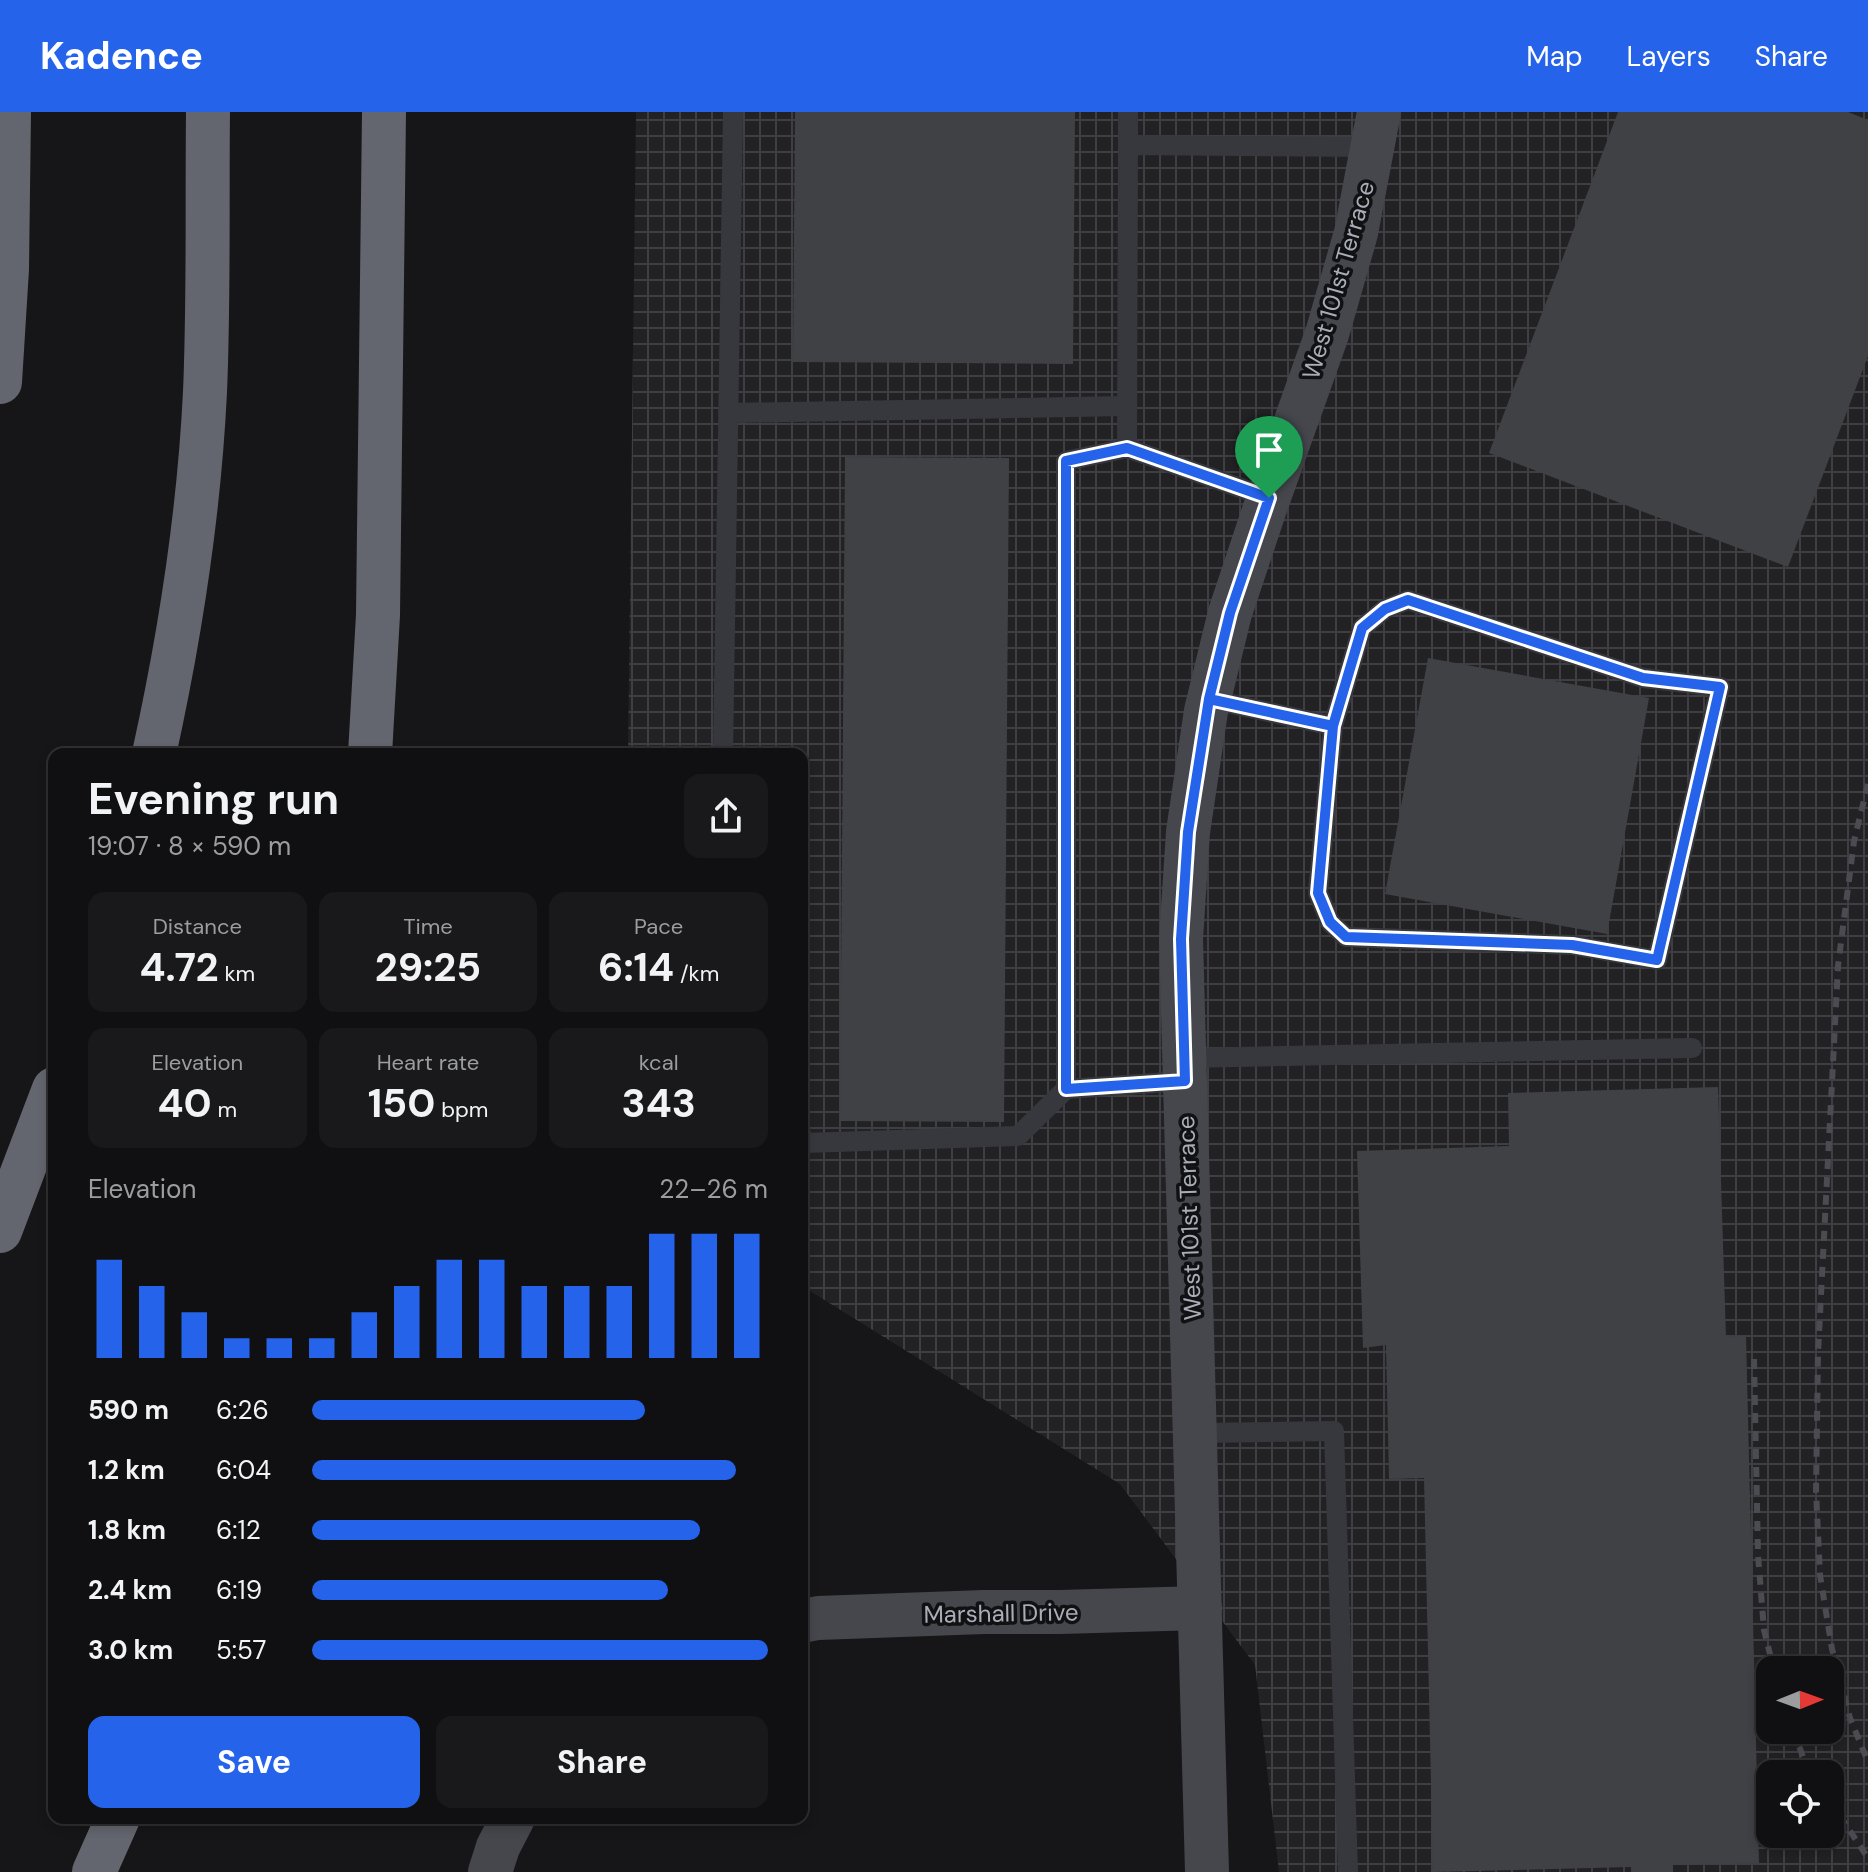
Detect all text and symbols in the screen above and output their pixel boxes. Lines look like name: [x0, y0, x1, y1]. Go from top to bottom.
text: Kadence: [40, 31, 203, 81]
text: Map: [1526, 38, 1583, 75]
text: Layers: [1627, 38, 1711, 75]
text: Share: [1755, 38, 1828, 75]
street label: West 101st Terrace: [1295, 177, 1381, 383]
pin: [1235, 416, 1303, 498]
icon: arrive: [1247, 428, 1291, 472]
text: Evening run: [88, 770, 339, 828]
button: share: [684, 774, 768, 858]
text: 19:07 · 8 × 590 m: [88, 829, 291, 863]
text: Distance: [153, 912, 242, 941]
text: Time: [403, 912, 453, 941]
text: Pace: [634, 912, 683, 941]
text: 4.72: [140, 941, 219, 993]
text: 29:25: [375, 941, 481, 993]
text: 6:14: [598, 941, 674, 993]
text: km: [219, 959, 255, 988]
text: /km: [674, 959, 719, 988]
text: Elevation: [151, 1048, 243, 1077]
text: Heart rate: [377, 1048, 479, 1077]
text: kcal: [639, 1048, 679, 1077]
text: 40: [158, 1077, 212, 1129]
text: 150: [368, 1077, 435, 1129]
text: 343: [622, 1077, 696, 1129]
text: m: [212, 1095, 237, 1124]
text: bpm: [435, 1095, 488, 1124]
street label: West 101st Terrace: [1170, 1115, 1208, 1321]
text: Elevation: [88, 1172, 196, 1206]
text: 22–26 m: [659, 1172, 768, 1206]
text: 590 m: [88, 1393, 169, 1427]
text: 6:26: [216, 1393, 269, 1427]
text: 1.2 km: [88, 1453, 165, 1487]
text: 6:04: [216, 1453, 271, 1487]
text: 1.8 km: [88, 1513, 166, 1547]
text: 6:12: [216, 1513, 261, 1547]
text: 2.4 km: [88, 1573, 172, 1607]
text: 6:19: [216, 1573, 262, 1607]
street label: Marshall Drive: [923, 1596, 1079, 1630]
text: 3.0 km: [88, 1633, 173, 1667]
text: 5:57: [216, 1633, 266, 1667]
north arrow: [1756, 1656, 1844, 1744]
map controls: [1756, 1656, 1844, 1848]
button: Save: [88, 1716, 420, 1808]
button: Share: [436, 1716, 768, 1808]
button: locate: [1756, 1760, 1844, 1848]

